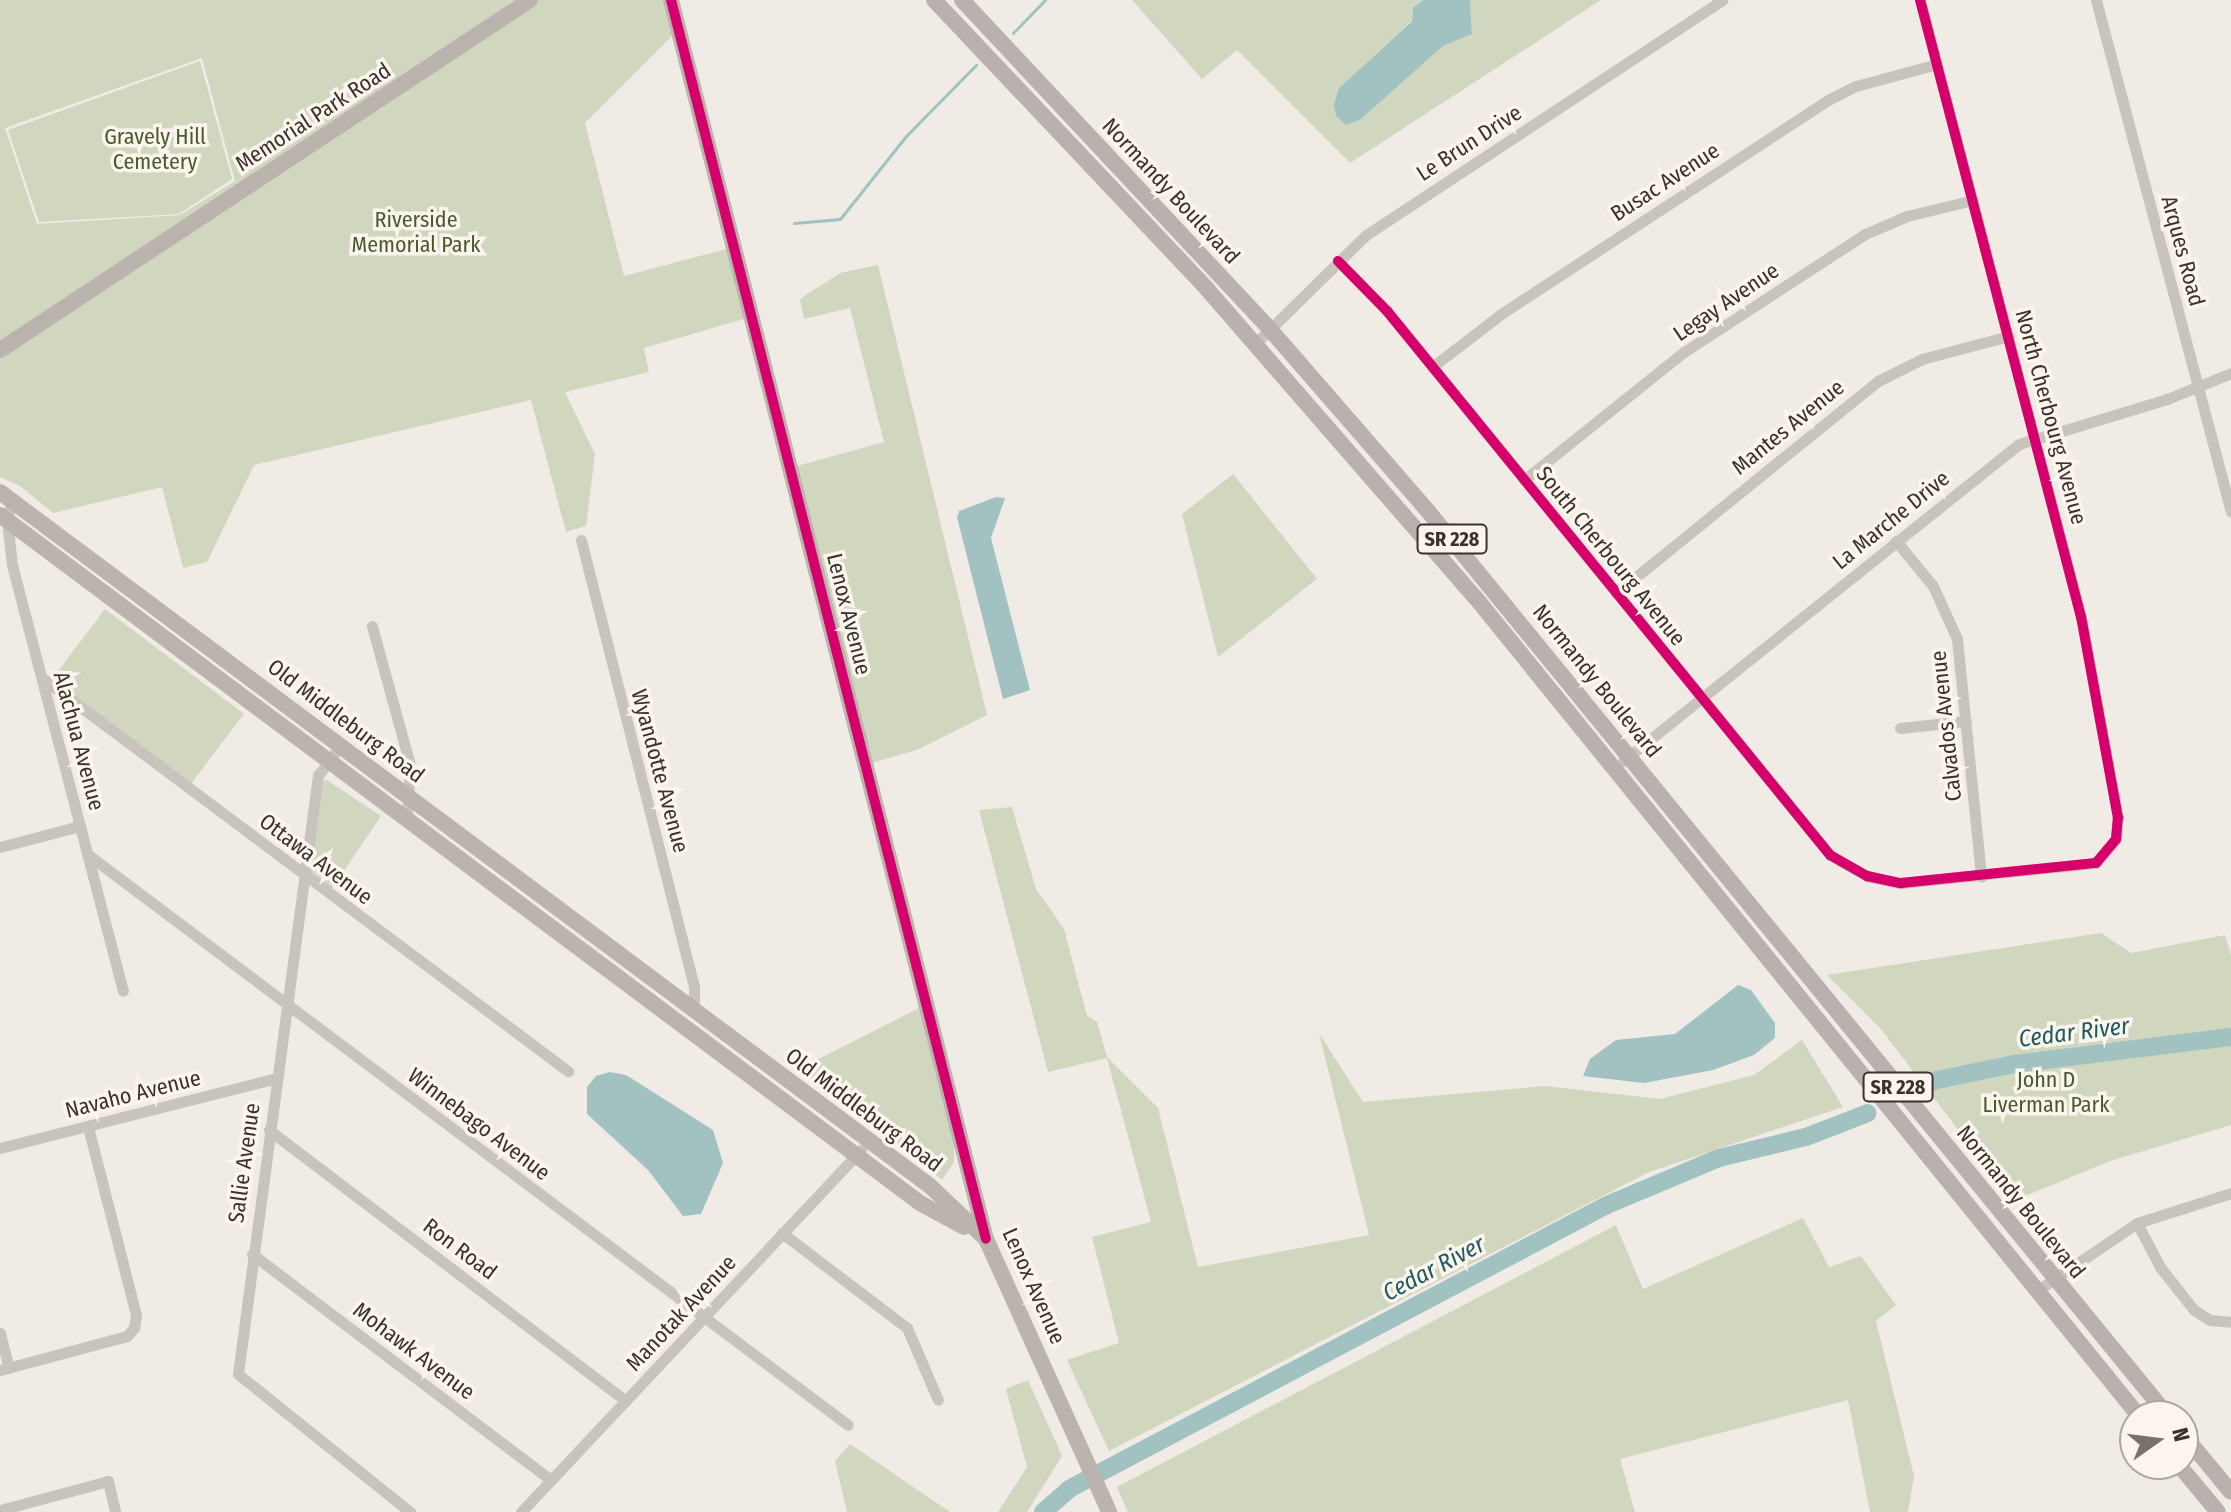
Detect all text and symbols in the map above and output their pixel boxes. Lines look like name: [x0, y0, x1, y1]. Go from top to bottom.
street label: Memorial Park Road: [230, 57, 396, 177]
street label: Le Brun Drive: [1412, 99, 1526, 187]
street label: Normandy Boulevard: [1097, 113, 1245, 269]
park label: Gravely Hill Cemetery: [104, 123, 206, 174]
street label: Busac Avenue: [1606, 137, 1724, 227]
street label: Arques Road: [2156, 193, 2210, 309]
park label: Riverside Memorial Park: [352, 206, 480, 258]
street label: Legay Avenue: [1668, 257, 1784, 347]
street label: North Cherbourg Avenue: [2010, 307, 2092, 527]
street label: Mantes Avenue: [1727, 374, 1849, 480]
street label: South Cherbourg Avenue: [1531, 461, 1691, 651]
street label: La Marche Drive: [1827, 465, 1955, 575]
road number: SR 228: [1416, 523, 1488, 555]
street label: Lenox Avenue: [821, 551, 877, 677]
street label: Normandy Boulevard: [1527, 599, 1667, 763]
street label: Calvados Avenue: [1925, 649, 1967, 803]
street label: Old Middleburg Road: [262, 653, 430, 789]
street label: Alachua Avenue: [48, 669, 110, 813]
street label: Wyandotte Avenue: [626, 686, 694, 856]
street label: Ottawa Avenue: [254, 808, 378, 910]
water label: Cedar River: [2017, 1012, 2131, 1054]
street label: Old Middleburg Road: [780, 1042, 948, 1178]
street label: Winnebago Avenue: [403, 1062, 555, 1186]
street label: Navaho Avenue: [63, 1064, 203, 1124]
park label: John D Liverman Park: [1982, 1066, 2110, 1118]
road number: SR 228: [1862, 1071, 1934, 1103]
street label: Sallie Avenue: [223, 1101, 265, 1225]
street label: Normandy Boulevard: [1951, 1120, 2091, 1284]
street label: Ron Road: [418, 1213, 502, 1285]
street label: Lenox Avenue: [997, 1224, 1071, 1348]
water label: Cedar River: [1378, 1230, 1490, 1308]
street label: Manotak Avenue: [621, 1250, 741, 1376]
street label: Mohawk Avenue: [348, 1297, 480, 1405]
north arrow: [2119, 1400, 2199, 1480]
text: N: [2166, 1425, 2196, 1444]

